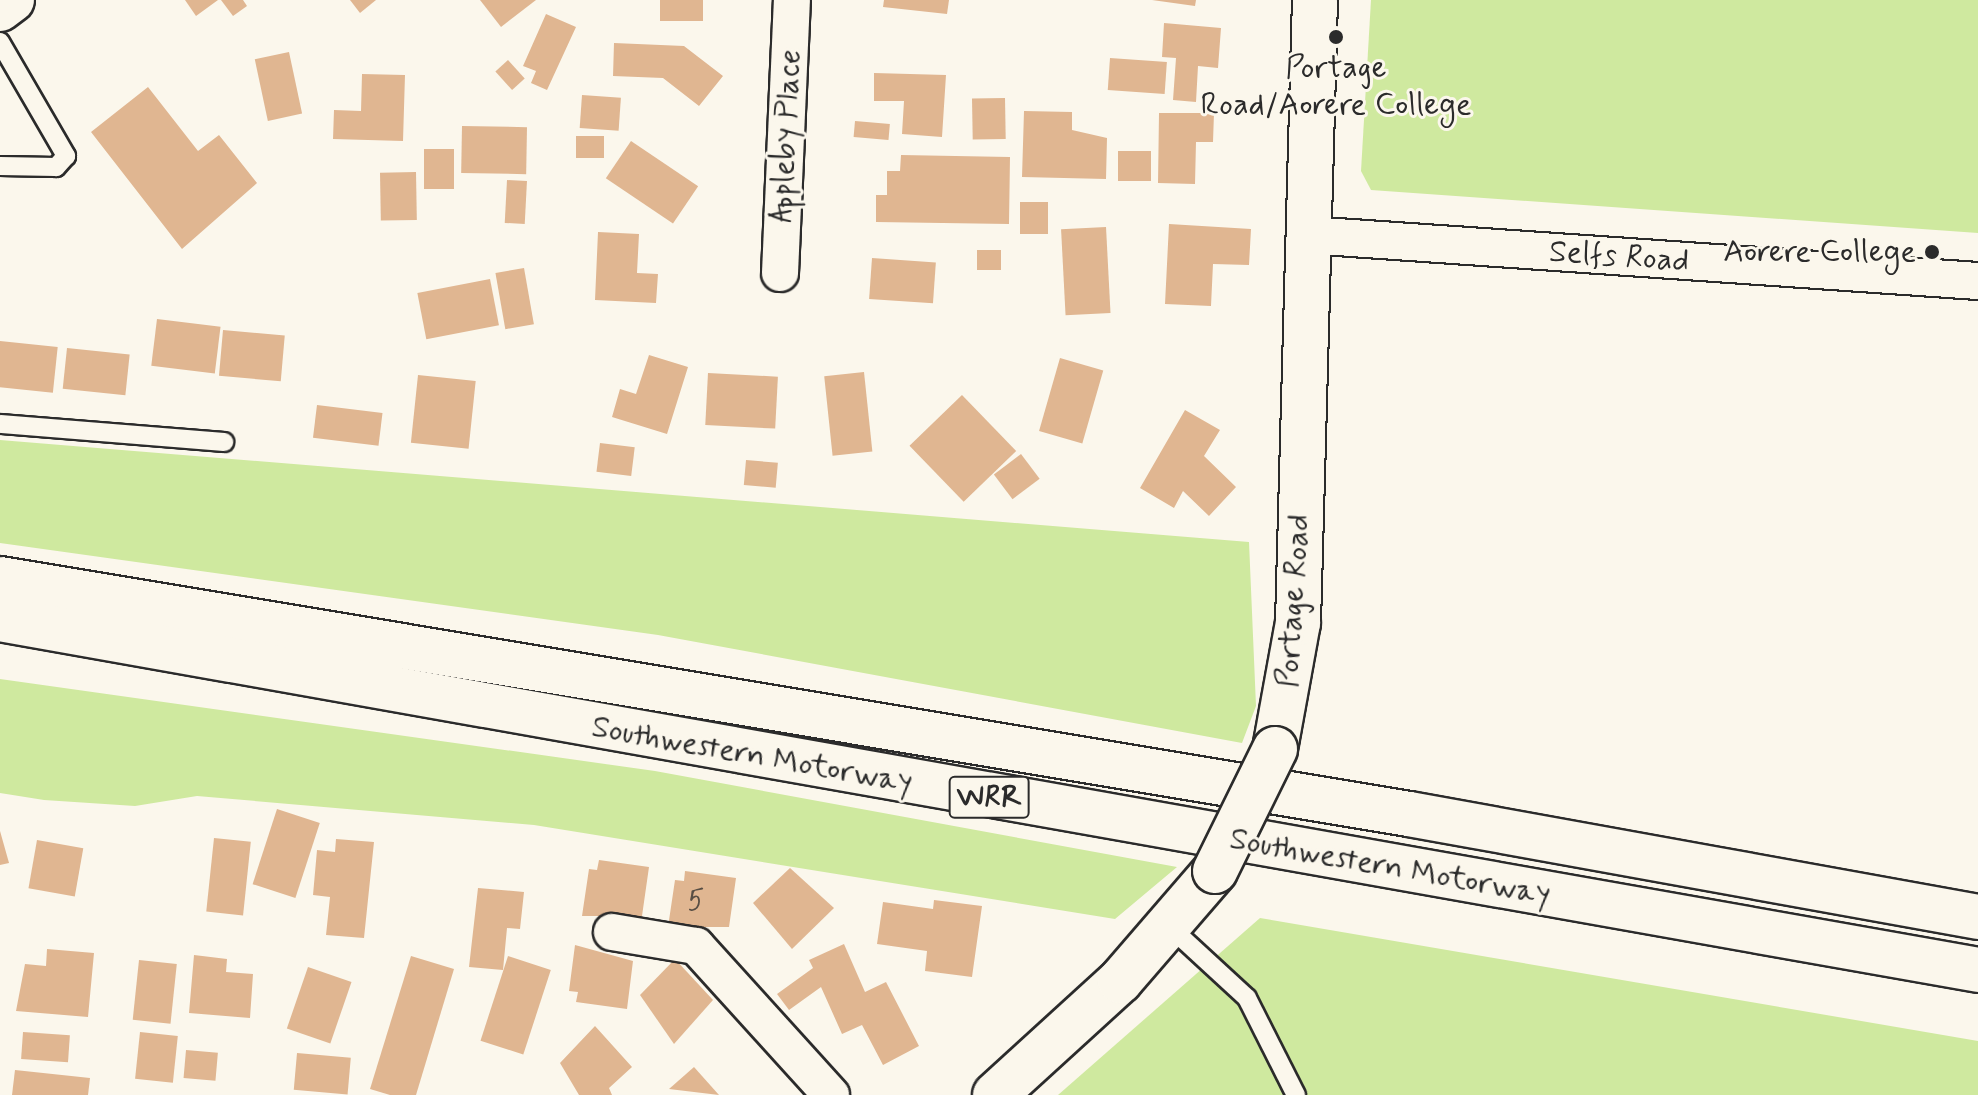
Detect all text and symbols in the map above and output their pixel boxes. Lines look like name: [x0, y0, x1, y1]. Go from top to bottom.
marker: Portage Road/Aorere College: [1327, 28, 1345, 46]
street label: Appleby Place: [762, 48, 810, 224]
place label: Portage Road/Aorere College: [1201, 50, 1471, 125]
street label: Selfs Road: [1548, 233, 1690, 281]
place label: Aorere College: [1725, 233, 1916, 271]
marker: Aorere College: [1923, 243, 1941, 261]
street label: Portage Road: [1269, 513, 1319, 689]
street label: Southwestern Motorway: [591, 708, 913, 802]
road number: WRR: [947, 771, 1031, 823]
street label: Southwestern Motorway: [1229, 820, 1551, 914]
house number: 5: [688, 885, 704, 919]

